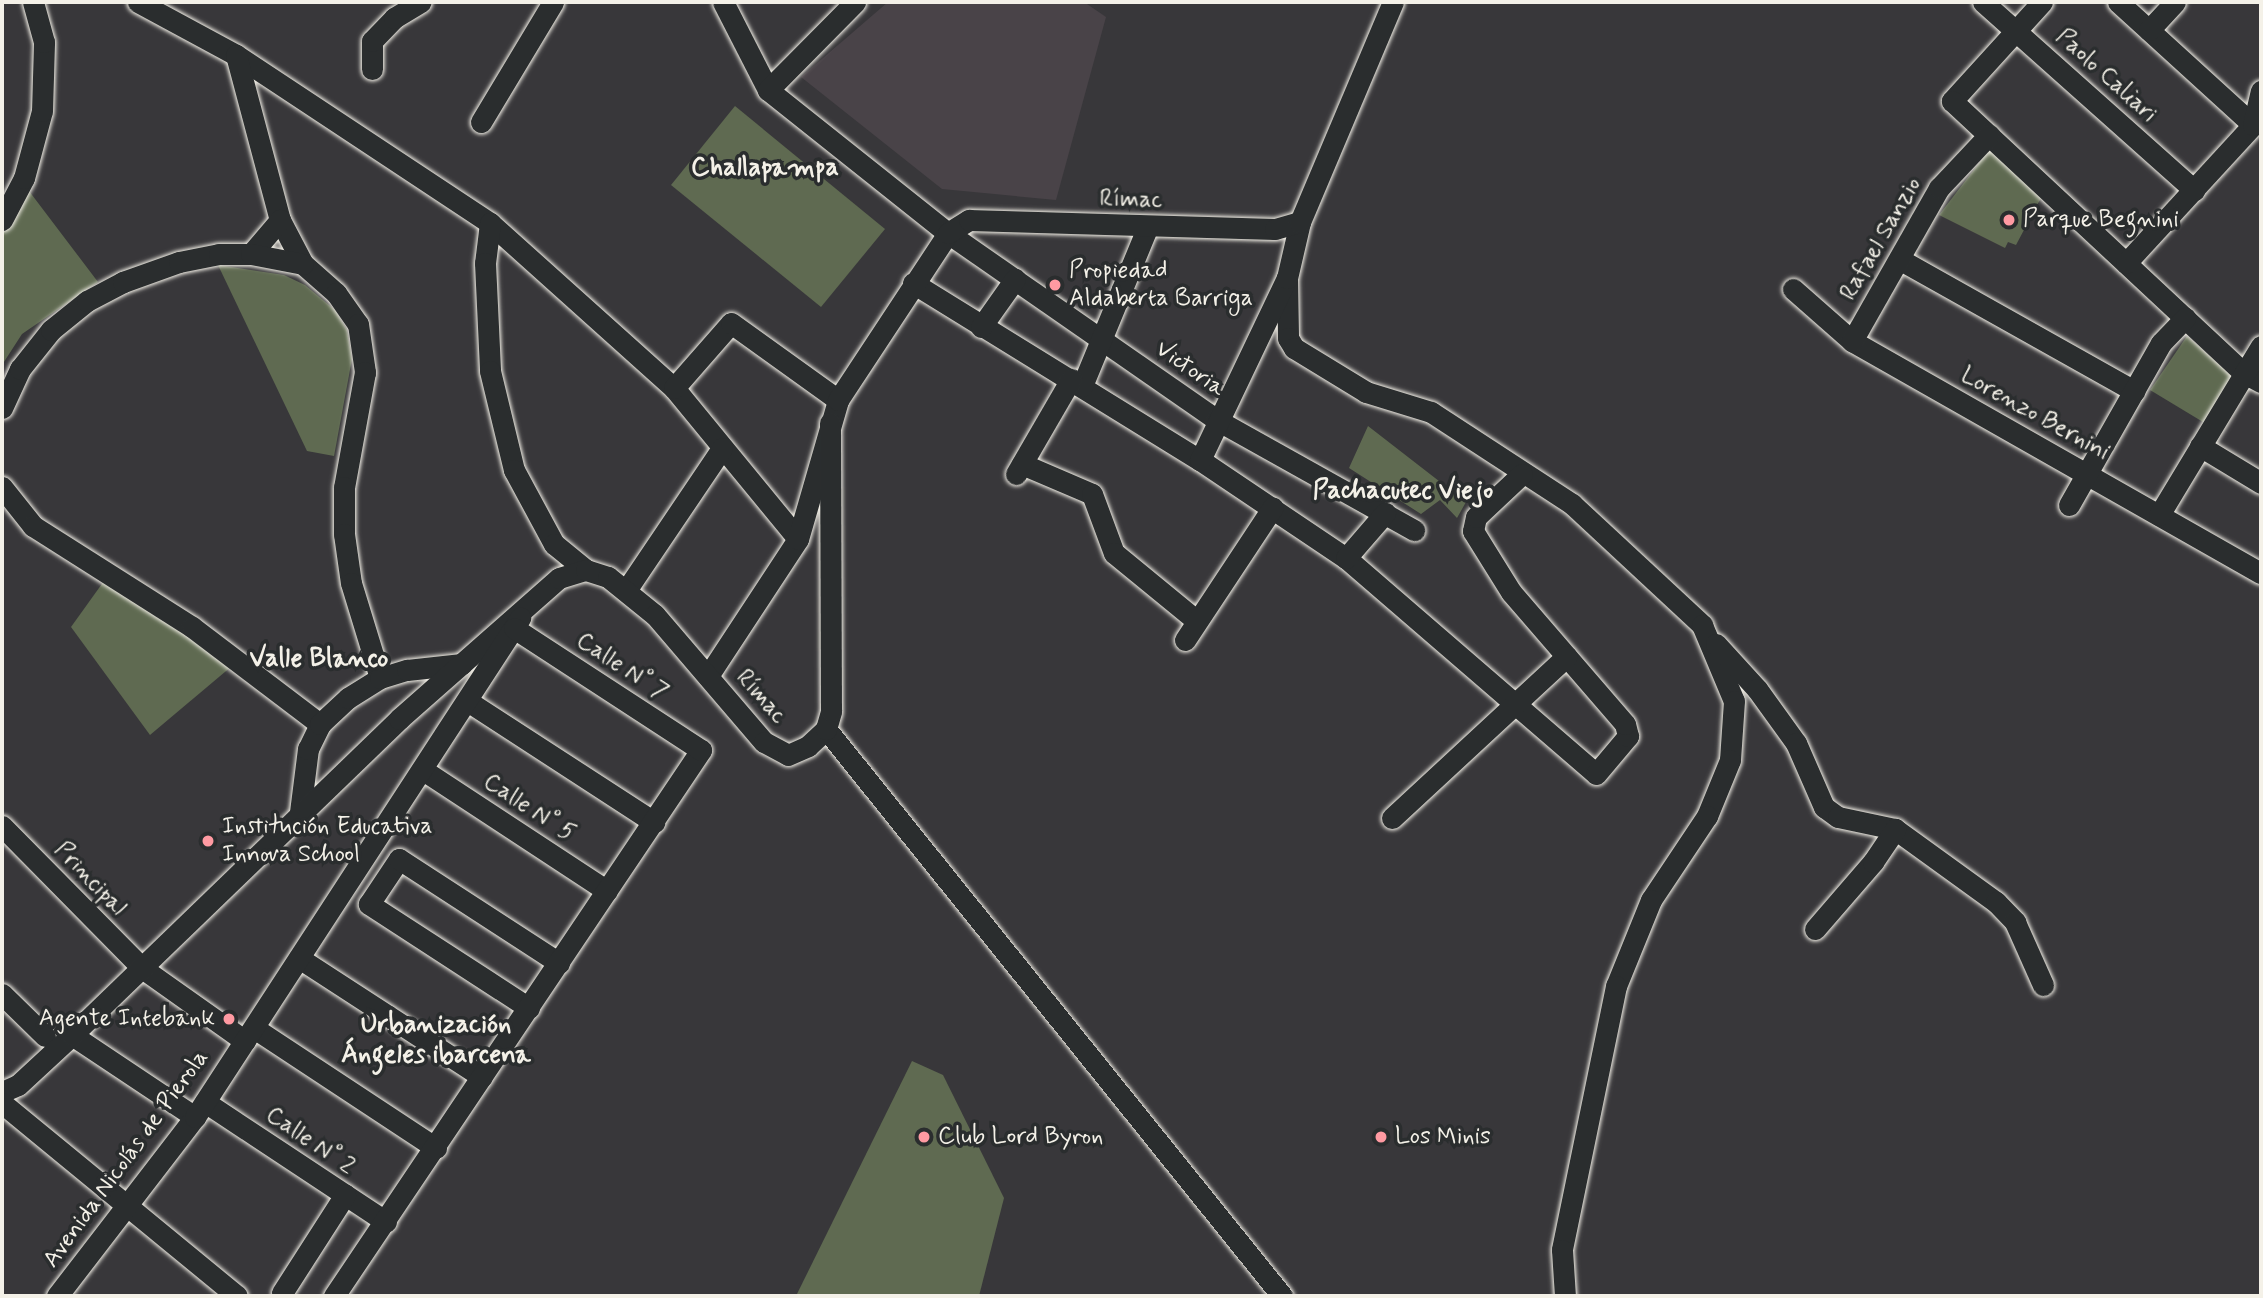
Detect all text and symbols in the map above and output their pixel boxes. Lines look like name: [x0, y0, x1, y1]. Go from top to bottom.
street label: Paolo Caliari: [2049, 22, 2163, 130]
district label: Challapampa: [691, 153, 839, 185]
street label: Rafael Sanzio: [1834, 172, 1928, 306]
street label: Rímac: [1099, 185, 1163, 215]
place label: Parque Begnini: [2023, 206, 2179, 234]
marker: Parque Begnini: [2001, 212, 2017, 228]
place label: Propiedad Aldaberta Barriga: [1069, 257, 1254, 313]
marker: Propiedad Aldaberta Barriga: [1047, 277, 1063, 293]
street label: Victoria: [1150, 335, 1230, 403]
street label: Lorenzo Bernini: [1953, 360, 2117, 468]
district label: Pachacutec Viejo: [1313, 476, 1493, 508]
street label: Calle N° 7: [571, 627, 673, 707]
district label: Valle Blanco: [251, 644, 387, 676]
street label: Rímac: [729, 664, 793, 730]
street label: Calle N° 5: [478, 768, 580, 848]
place label: Institución Educativa Innova School: [222, 813, 433, 869]
marker: Institución Educativa Innova School: [200, 833, 216, 849]
street label: Principal: [48, 836, 132, 922]
place label: Agente Intebank: [39, 1005, 215, 1033]
district label: Urbanización Ángeles ibarcena: [345, 1010, 527, 1072]
marker: Agente Intebank: [221, 1011, 237, 1027]
street label: Avenida Nicolás de Pierola: [38, 1046, 214, 1272]
street label: Calle N° 2: [260, 1101, 360, 1181]
place label: Club Lord Byron: [938, 1123, 1104, 1151]
place label: Los Minis: [1395, 1123, 1492, 1151]
marker: Club Lord Byron: [916, 1129, 932, 1145]
marker: Los Minis: [1373, 1129, 1389, 1145]

